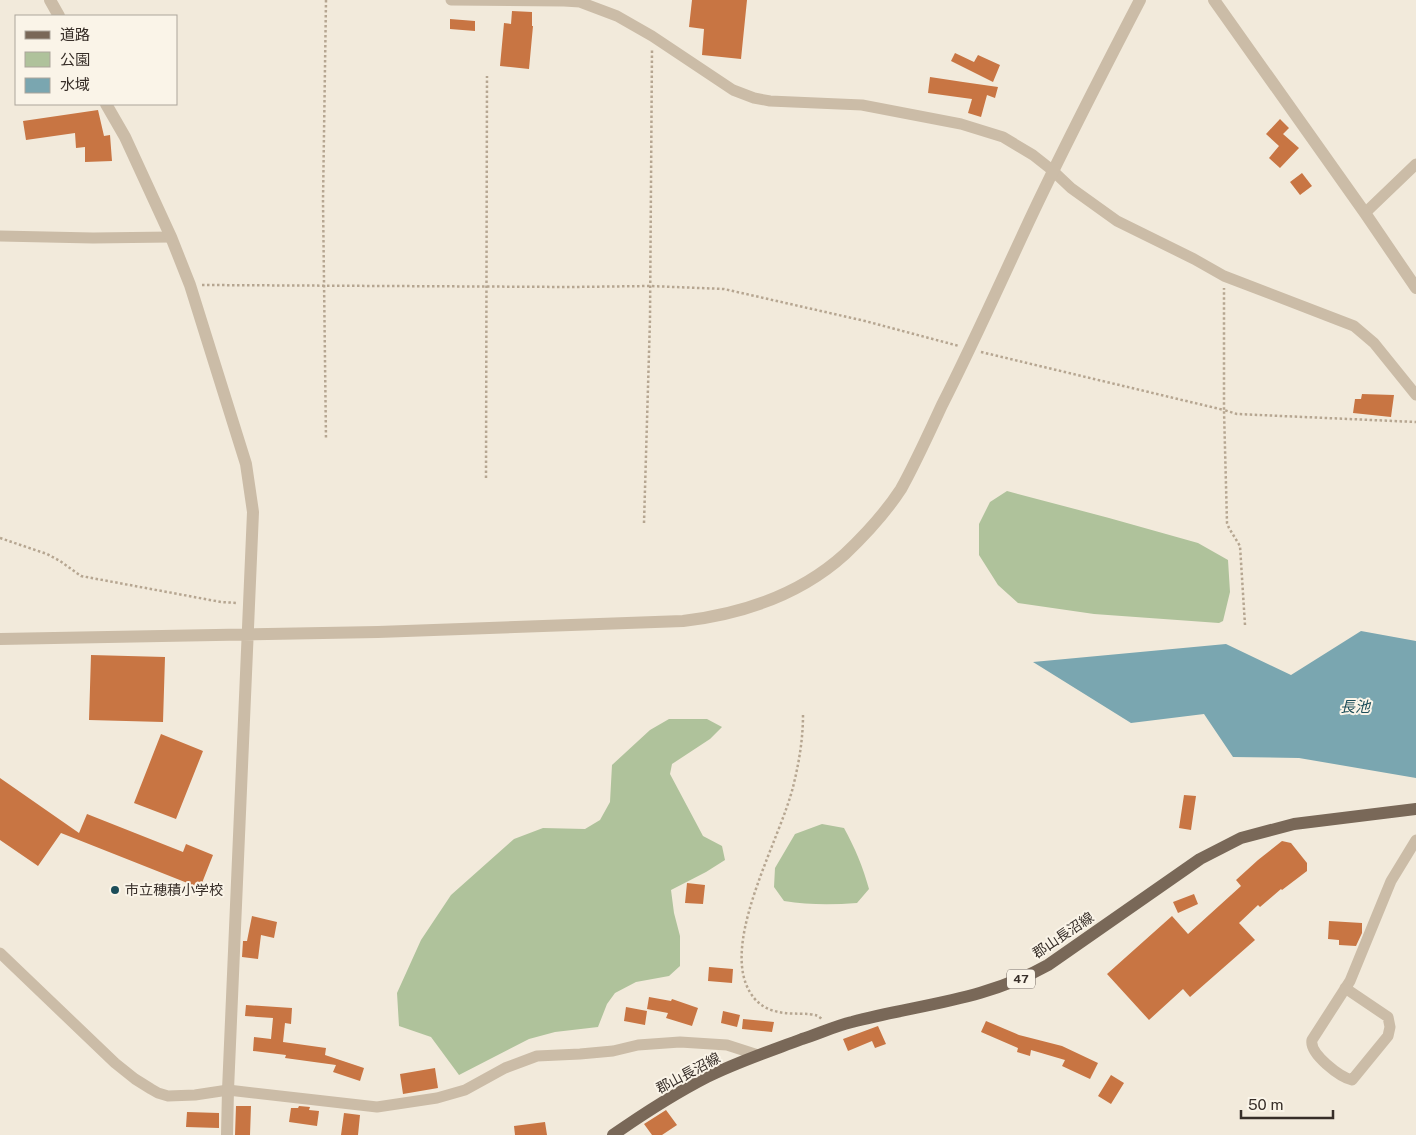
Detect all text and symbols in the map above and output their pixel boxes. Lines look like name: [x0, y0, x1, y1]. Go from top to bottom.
legend: [15, 15, 178, 105]
text: 道路: [60, 26, 90, 43]
text: 公園: [60, 51, 90, 68]
text: 水域: [60, 76, 90, 93]
water label: 長池: [1340, 698, 1372, 715]
place label: 市立穂積小学校: [125, 882, 223, 898]
marker: 市立穂積小学校: [109, 884, 121, 896]
street label: 郡山長沼線: [1030, 909, 1096, 961]
road number: 47: [1007, 970, 1035, 989]
street label: 郡山長沼線: [653, 1050, 723, 1096]
scale bar: [1241, 1088, 1334, 1120]
text: 50 m: [1248, 1096, 1283, 1113]

